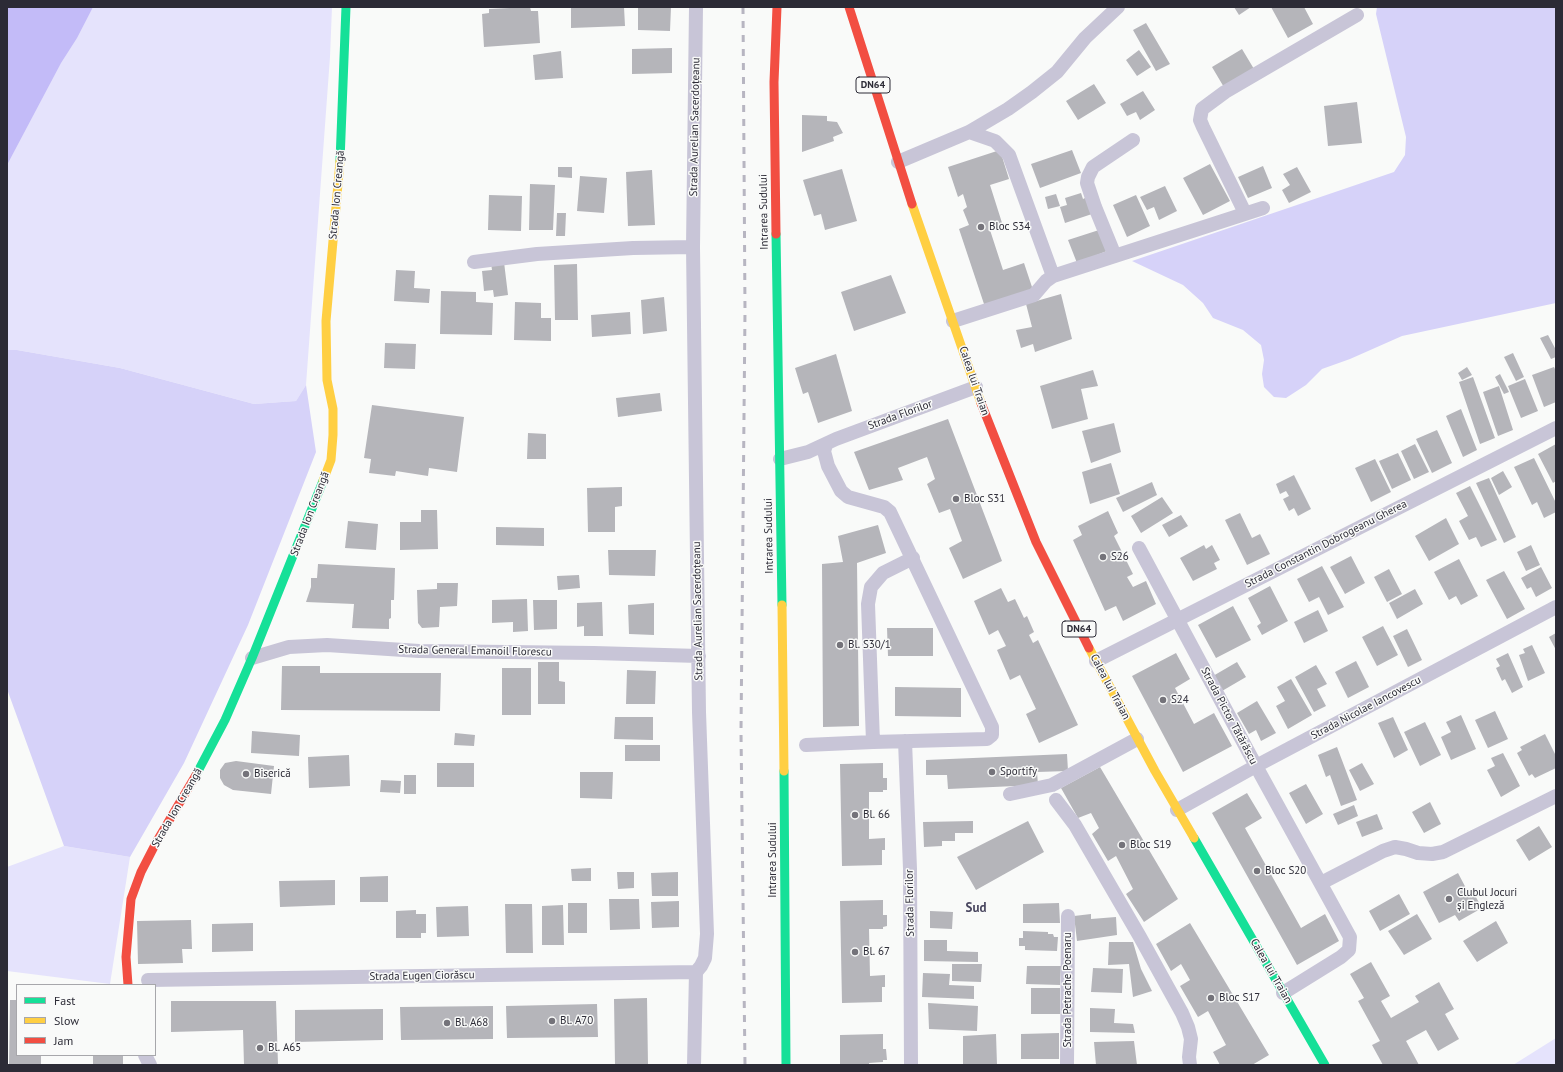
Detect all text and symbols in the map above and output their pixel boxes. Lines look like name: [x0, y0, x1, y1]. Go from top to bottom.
street label: Strada Aurelian Sacerdoțeanu: [687, 57, 703, 197]
road number: DN64: [856, 77, 890, 93]
street label: Strada Ion Creangă: [327, 150, 347, 240]
street label: Intrarea Sudului: [757, 174, 771, 250]
place label: Bloc S34: [989, 220, 1030, 234]
marker: Bloc S34: [976, 222, 986, 232]
street label: Calea lui Traian: [956, 345, 992, 417]
street label: Strada Florilor: [866, 397, 934, 433]
street label: Strada Ion Creangă: [288, 470, 332, 558]
place label: Bloc S31: [964, 492, 1005, 506]
marker: Bloc S31: [951, 494, 961, 504]
street label: Strada Constantin Dobrogeanu Gherea: [1243, 497, 1409, 591]
street label: Intrarea Sudului: [762, 498, 776, 574]
street label: Strada Aurelian Sacerdoțeanu: [690, 541, 706, 681]
place label: S26: [1111, 550, 1129, 564]
marker: S26: [1098, 552, 1108, 562]
road number: DN64: [1062, 621, 1096, 637]
place label: Bl. S30/1: [848, 638, 891, 652]
marker: Bl. S30/1: [835, 640, 845, 650]
street label: Strada General Emanoil Florescu: [398, 643, 552, 659]
street label: Calea lui Traian: [1087, 652, 1133, 722]
street label: Strada Pictor Tătărăscu: [1198, 665, 1260, 767]
street label: Strada Nicolae Iancovescu: [1309, 673, 1423, 743]
place label: S24: [1171, 693, 1189, 707]
marker: S24: [1158, 695, 1168, 705]
place label: Sportify: [1000, 765, 1037, 779]
street label: Strada Ion Creangă: [149, 766, 205, 850]
place label: Biserică: [254, 767, 291, 781]
marker: Sportify: [987, 767, 997, 777]
marker: Biserică: [241, 769, 251, 779]
place label: Bl. 66: [863, 808, 890, 822]
marker: Bl. 66: [850, 810, 860, 820]
street label: Intrarea Sudului: [766, 822, 780, 898]
place label: Bloc S19: [1130, 838, 1171, 852]
marker: Bloc S19: [1117, 840, 1127, 850]
place label: Bloc S20: [1265, 864, 1306, 878]
marker: Bloc S20: [1252, 866, 1262, 876]
street label: Strada Florilor: [903, 869, 917, 937]
place label: Clubul Jocuri și Engleză: [1457, 886, 1517, 912]
marker: Clubul Jocuri și Engleză: [1444, 894, 1454, 904]
district label: Sud: [966, 900, 986, 916]
street label: Strada Petrache Poenaru: [1061, 932, 1075, 1048]
street label: Calea lui Traian: [1247, 936, 1295, 1006]
place label: Bl. 67: [863, 945, 890, 959]
marker: Bl. 67: [850, 947, 860, 957]
street label: Strada Eugen Ciorăscu: [369, 968, 475, 984]
legend: [16, 984, 156, 1056]
place label: Bloc S17: [1219, 991, 1260, 1005]
text: Fast: [54, 993, 75, 1008]
marker: Bloc S17: [1206, 993, 1216, 1003]
text: Slow: [54, 1013, 79, 1028]
place label: Bl. A70: [560, 1014, 593, 1028]
place label: Bl. A68: [455, 1016, 488, 1030]
marker: Bl. A70: [547, 1016, 557, 1026]
marker: Bl. A68: [442, 1018, 452, 1028]
text: Jam: [54, 1033, 73, 1048]
place label: Bl. A65: [268, 1041, 301, 1055]
marker: Bl. A65: [255, 1043, 265, 1053]

